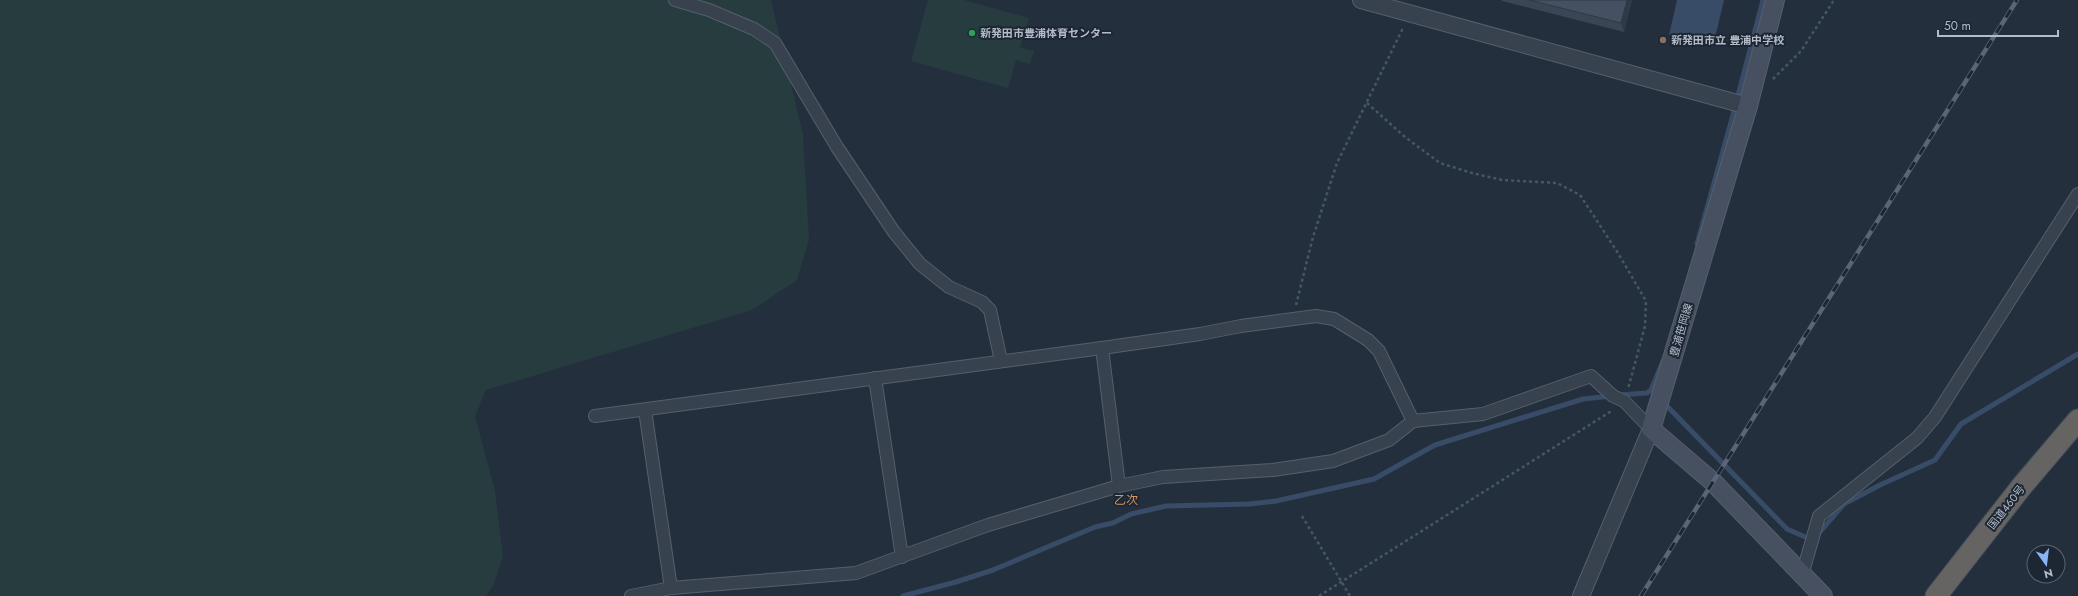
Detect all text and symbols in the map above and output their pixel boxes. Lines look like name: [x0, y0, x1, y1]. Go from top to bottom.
scale bar: [1938, 12, 2058, 38]
text: 50 m: [1944, 17, 1971, 35]
place label: 新発田市豊浦体育センター: [980, 25, 1112, 41]
marker: 新発田市豊浦体育センター: [967, 28, 977, 38]
place label: 新発田市立 豊浦中学校: [1671, 32, 1784, 48]
marker: 新発田市立 豊浦中学校: [1658, 35, 1668, 45]
street label: 豊浦笹岡線: [1666, 301, 1696, 359]
street label: 国道460号: [1984, 481, 2028, 533]
district label: 乙次: [1114, 491, 1138, 509]
north arrow: [2026, 544, 2066, 584]
text: N: [2042, 565, 2055, 583]

